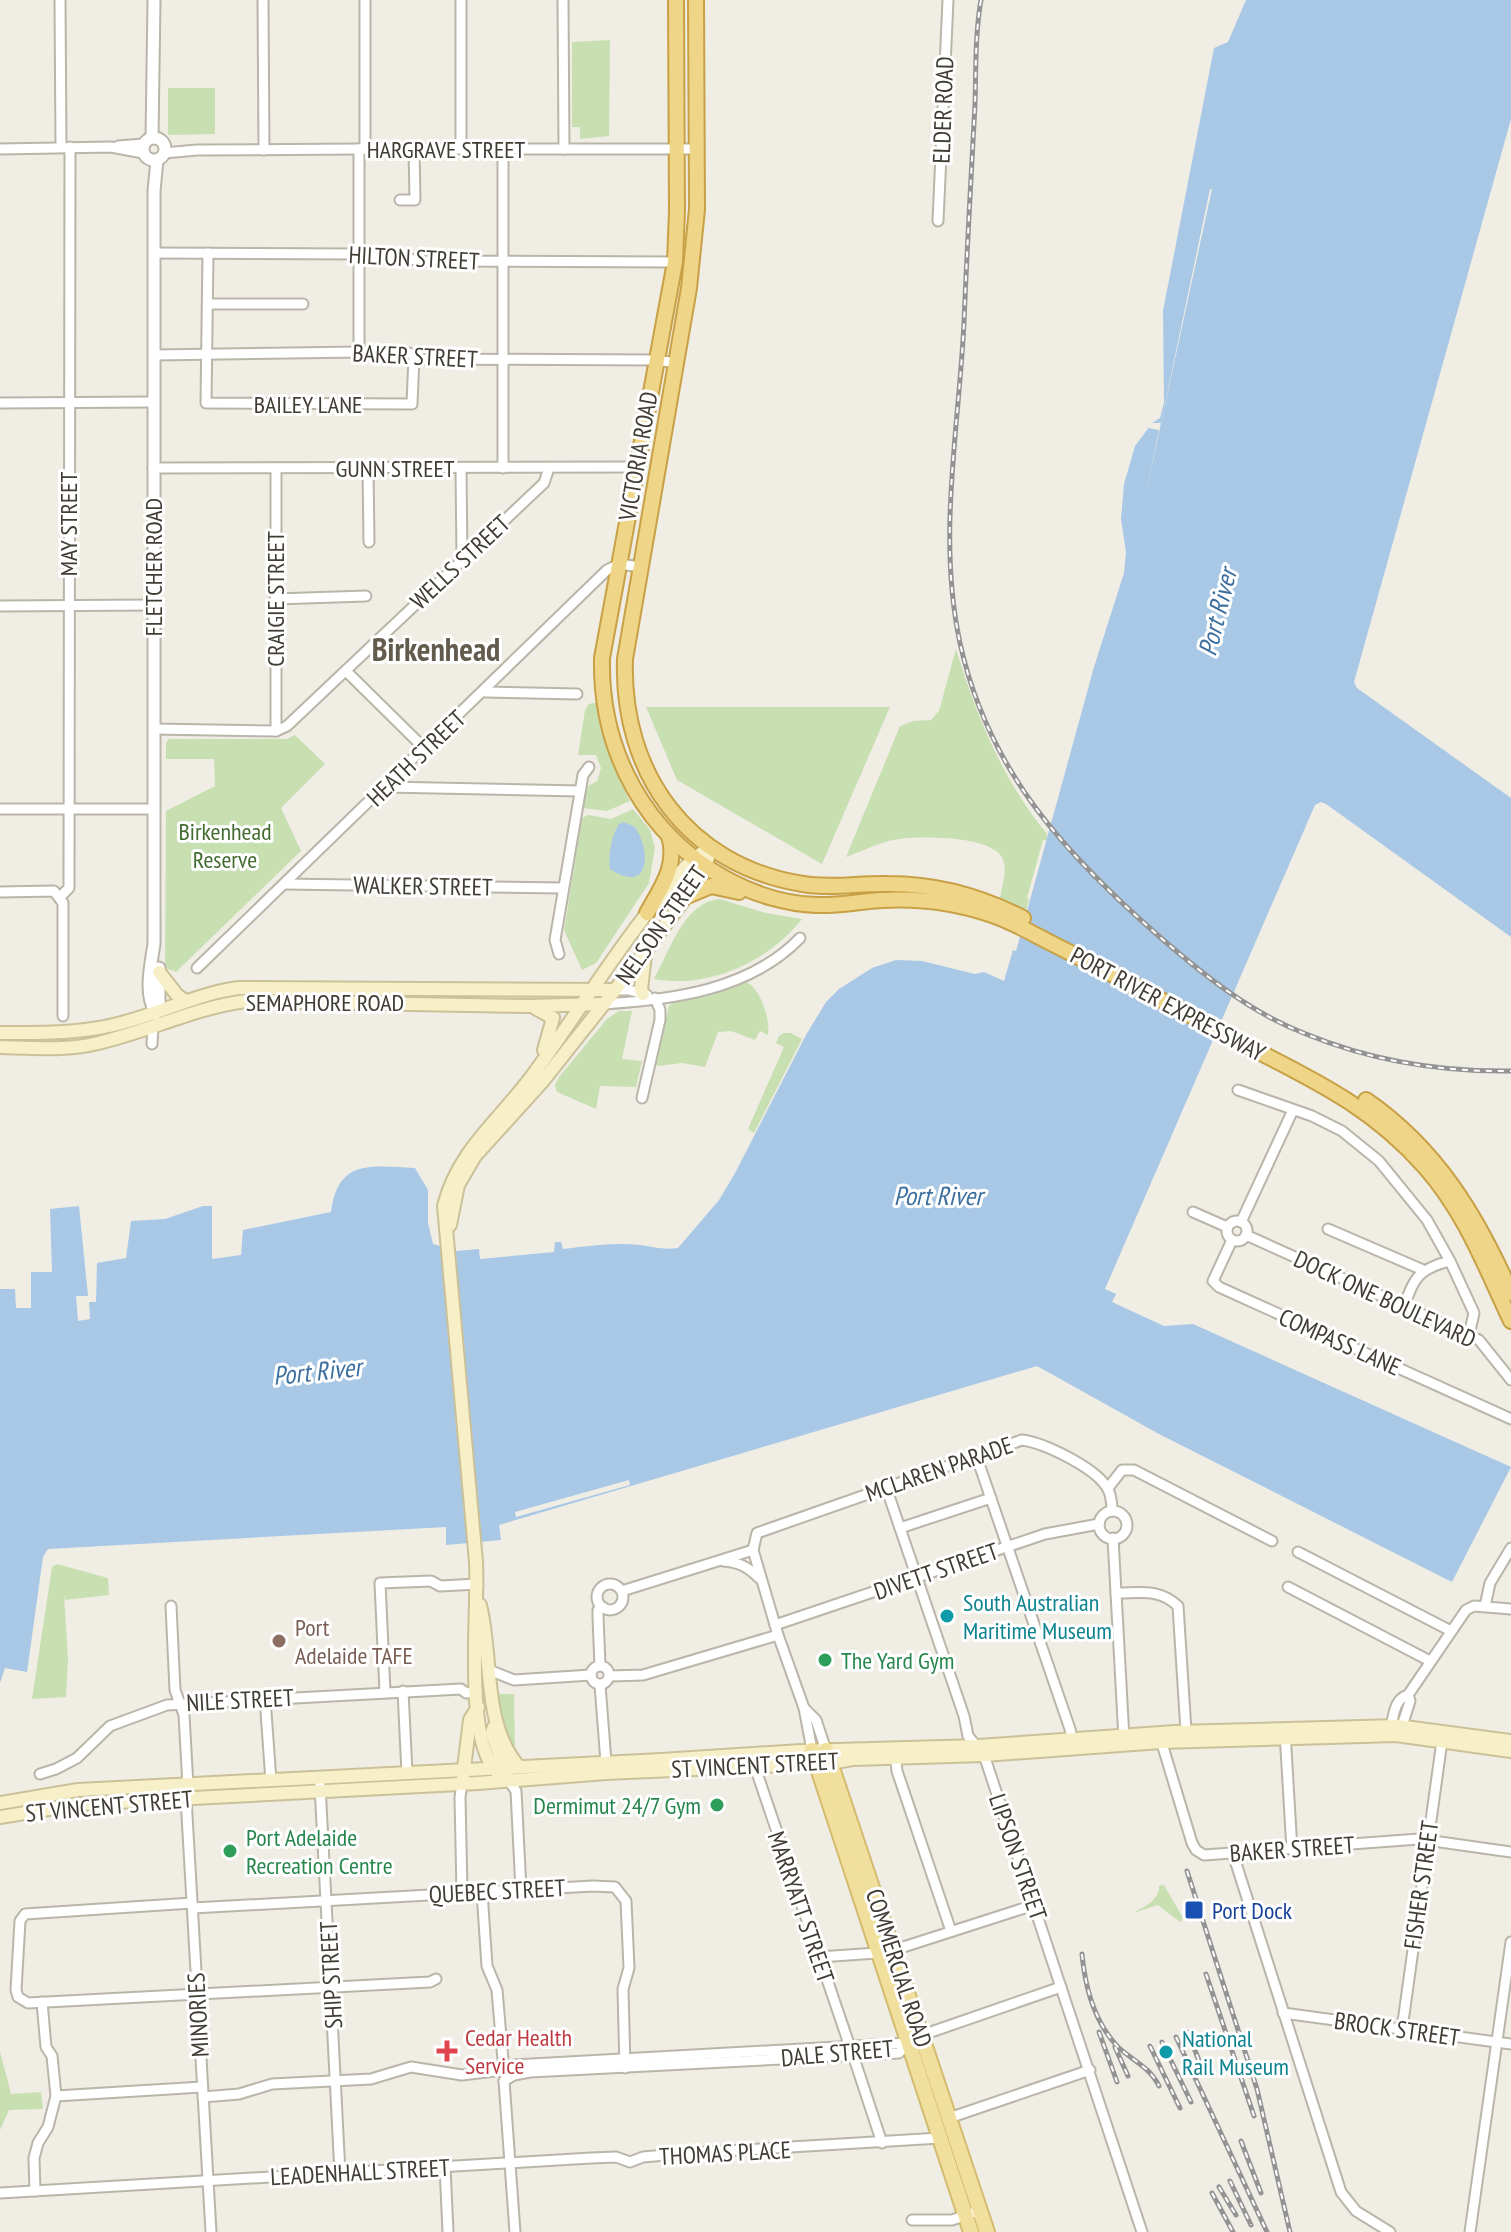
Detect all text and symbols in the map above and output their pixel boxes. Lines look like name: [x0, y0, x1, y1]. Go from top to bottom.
street label: ELDER ROAD: [926, 56, 960, 164]
street label: HARGRAVE STREET: [367, 134, 526, 165]
street label: HILTON STREET: [348, 239, 480, 277]
street label: BAKER STREET: [352, 337, 479, 375]
street label: BAILEY LANE: [254, 389, 362, 420]
street label: VICTORIA ROAD: [611, 389, 665, 524]
street label: GUNN STREET: [335, 453, 455, 484]
street label: MAY STREET: [53, 471, 84, 576]
street label: FLETCHER ROAD: [138, 498, 169, 636]
street label: WELLS STREET: [404, 508, 517, 616]
street label: CRAIGIE STREET: [260, 531, 291, 667]
water label: Port River: [1190, 561, 1245, 659]
district label: Birkenhead: [372, 628, 500, 670]
street label: HEATH STREET: [360, 703, 472, 813]
park label: Birkenhead Reserve: [178, 816, 272, 875]
street label: NELSON STREET: [609, 859, 714, 991]
street label: WALKER STREET: [353, 869, 493, 903]
street label: PORT RIVER EXPRESSWAY: [1065, 940, 1271, 1068]
street label: SEMAPHORE ROAD: [246, 987, 404, 1018]
water label: Port River: [894, 1179, 986, 1212]
street label: DOCK ONE BOULEVARD: [1289, 1243, 1481, 1355]
street label: COMPASS LANE: [1274, 1301, 1406, 1383]
water label: Port River: [271, 1350, 367, 1392]
street label: MCLAREN PARADE: [861, 1429, 1017, 1509]
street label: DIVETT STREET: [870, 1535, 1003, 1607]
place label: South Australian Maritime Museum: [963, 1587, 1112, 1646]
marker: South Australian Maritime Museum: [938, 1607, 956, 1625]
place label: Port Adelaide TAFE: [295, 1612, 413, 1671]
marker: Port Adelaide TAFE: [270, 1632, 288, 1650]
place label: The Yard Gym: [841, 1645, 954, 1676]
marker: The Yard Gym: [816, 1651, 834, 1669]
street label: NILE STREET: [185, 1682, 295, 1718]
street label: ST VINCENT STREET: [671, 1745, 840, 1785]
street label: ST VINCENT STREET: [24, 1783, 194, 1829]
place label: Dermimut 24/7 Gym: [533, 1790, 701, 1821]
street label: LIPSON STREET: [982, 1790, 1054, 1925]
marker: Dermimut 24/7 Gym: [708, 1796, 726, 1814]
street label: FISHER STREET: [1397, 1819, 1445, 1951]
place label: Port Adelaide Recreation Centre: [246, 1822, 393, 1881]
street label: MARRYATT STREET: [761, 1827, 842, 1987]
street label: BAKER STREET: [1228, 1829, 1356, 1869]
marker: Port Adelaide Recreation Centre: [221, 1842, 239, 1860]
street label: QUEBEC STREET: [428, 1872, 566, 1910]
street label: COMMERCIAL ROAD: [859, 1885, 939, 2051]
place label: Port Dock: [1212, 1895, 1293, 1926]
marker: Port Dock: [1183, 1899, 1205, 1921]
street label: SHIP STREET: [313, 1920, 349, 2030]
street label: MINORIES: [180, 1972, 216, 2058]
street label: BROCK STREET: [1332, 2005, 1462, 2053]
place label: Cedar Health Service: [465, 2022, 572, 2081]
place label: National Rail Museum: [1182, 2023, 1289, 2082]
street label: DALE STREET: [780, 2033, 895, 2073]
marker: Cedar Health Service: [436, 2040, 458, 2062]
marker: National Rail Museum: [1157, 2043, 1175, 2061]
street label: THOMAS PLACE: [658, 2134, 792, 2172]
street label: LEADENHALL STREET: [269, 2152, 451, 2192]

